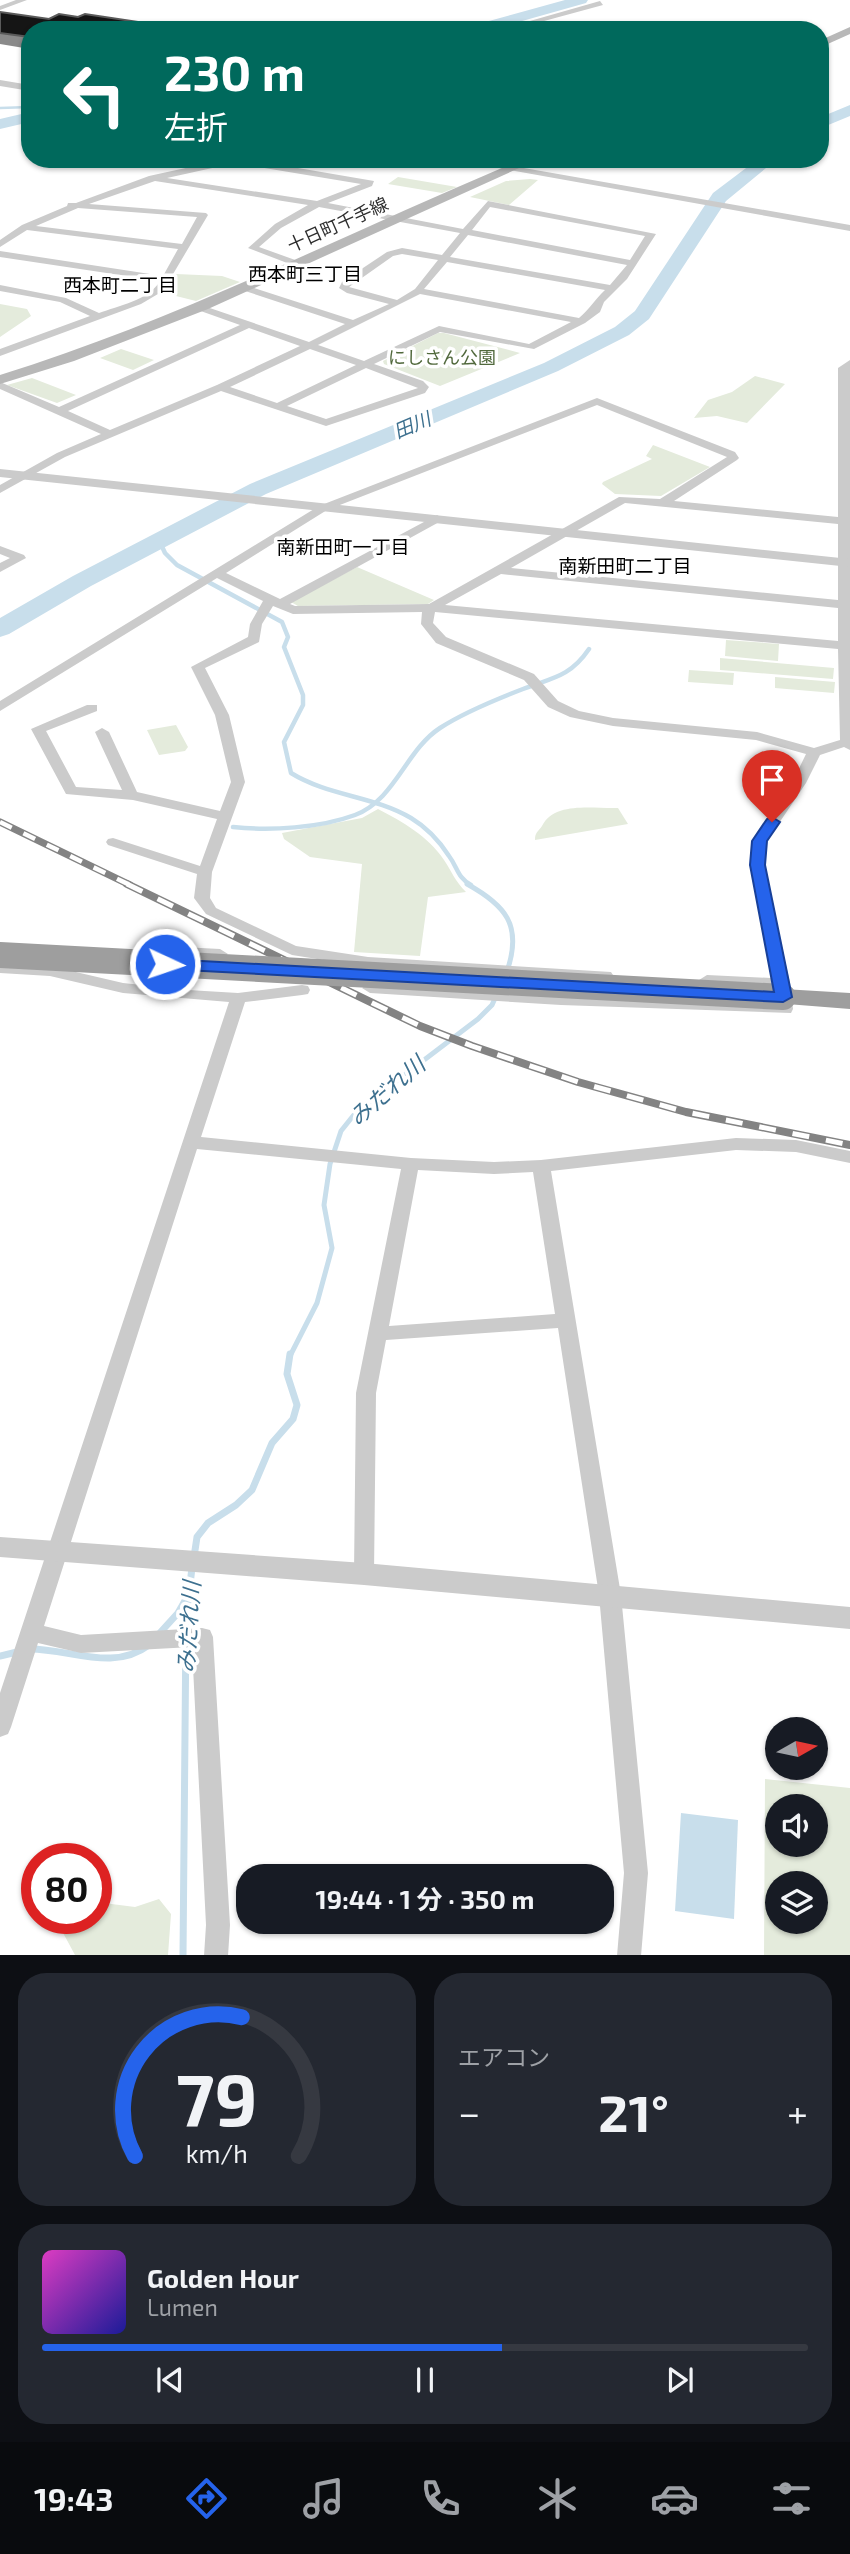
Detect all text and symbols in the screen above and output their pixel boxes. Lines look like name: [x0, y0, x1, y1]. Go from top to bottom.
text: 230 m: [164, 42, 305, 101]
icon: left: [49, 49, 140, 140]
text: 左折: [164, 107, 228, 145]
street label: 十日町千手線: [284, 192, 391, 256]
district label: 西本町三丁目: [248, 262, 362, 285]
district label: 西本町二丁目: [63, 273, 177, 296]
park label: にしさん公園: [388, 346, 496, 368]
water label: 田川: [390, 406, 436, 443]
district label: 南新田町一丁目: [276, 535, 410, 558]
district label: 南新田町二丁目: [558, 554, 692, 577]
pin: [742, 750, 802, 822]
icon: arrive: [753, 761, 791, 799]
position arrow: [128, 927, 202, 1001]
water label: みだれ川: [342, 1048, 433, 1131]
water label: みだれ川: [171, 1577, 205, 1674]
north arrow: [765, 1717, 828, 1780]
map controls: [765, 1717, 828, 1934]
button: sound: [765, 1794, 828, 1857]
speed limit sign: 80: [21, 1843, 112, 1934]
button: layers: [765, 1871, 828, 1934]
text: 19:44 · 1 分 · 350 m: [316, 1883, 534, 1914]
text: エアコン: [458, 2043, 550, 2071]
text: 79: [176, 2053, 258, 2141]
text: 21°: [598, 2080, 669, 2142]
text: −: [458, 2089, 480, 2135]
text: +: [787, 2089, 808, 2135]
text: km/h: [186, 2137, 248, 2167]
text: Golden Hour: [147, 2262, 299, 2293]
text: Lumen: [147, 2293, 218, 2321]
icon: previous: [151, 2361, 189, 2399]
icon: pause: [406, 2361, 444, 2399]
icon: next: [661, 2361, 699, 2399]
icon: directions: [182, 2474, 231, 2523]
icon: music: [299, 2474, 348, 2523]
icon: phone: [416, 2474, 465, 2523]
icon: climate: [533, 2474, 582, 2523]
icon: car: [650, 2474, 699, 2523]
icon: filters: [767, 2474, 816, 2523]
text: 19:43: [34, 2479, 114, 2517]

